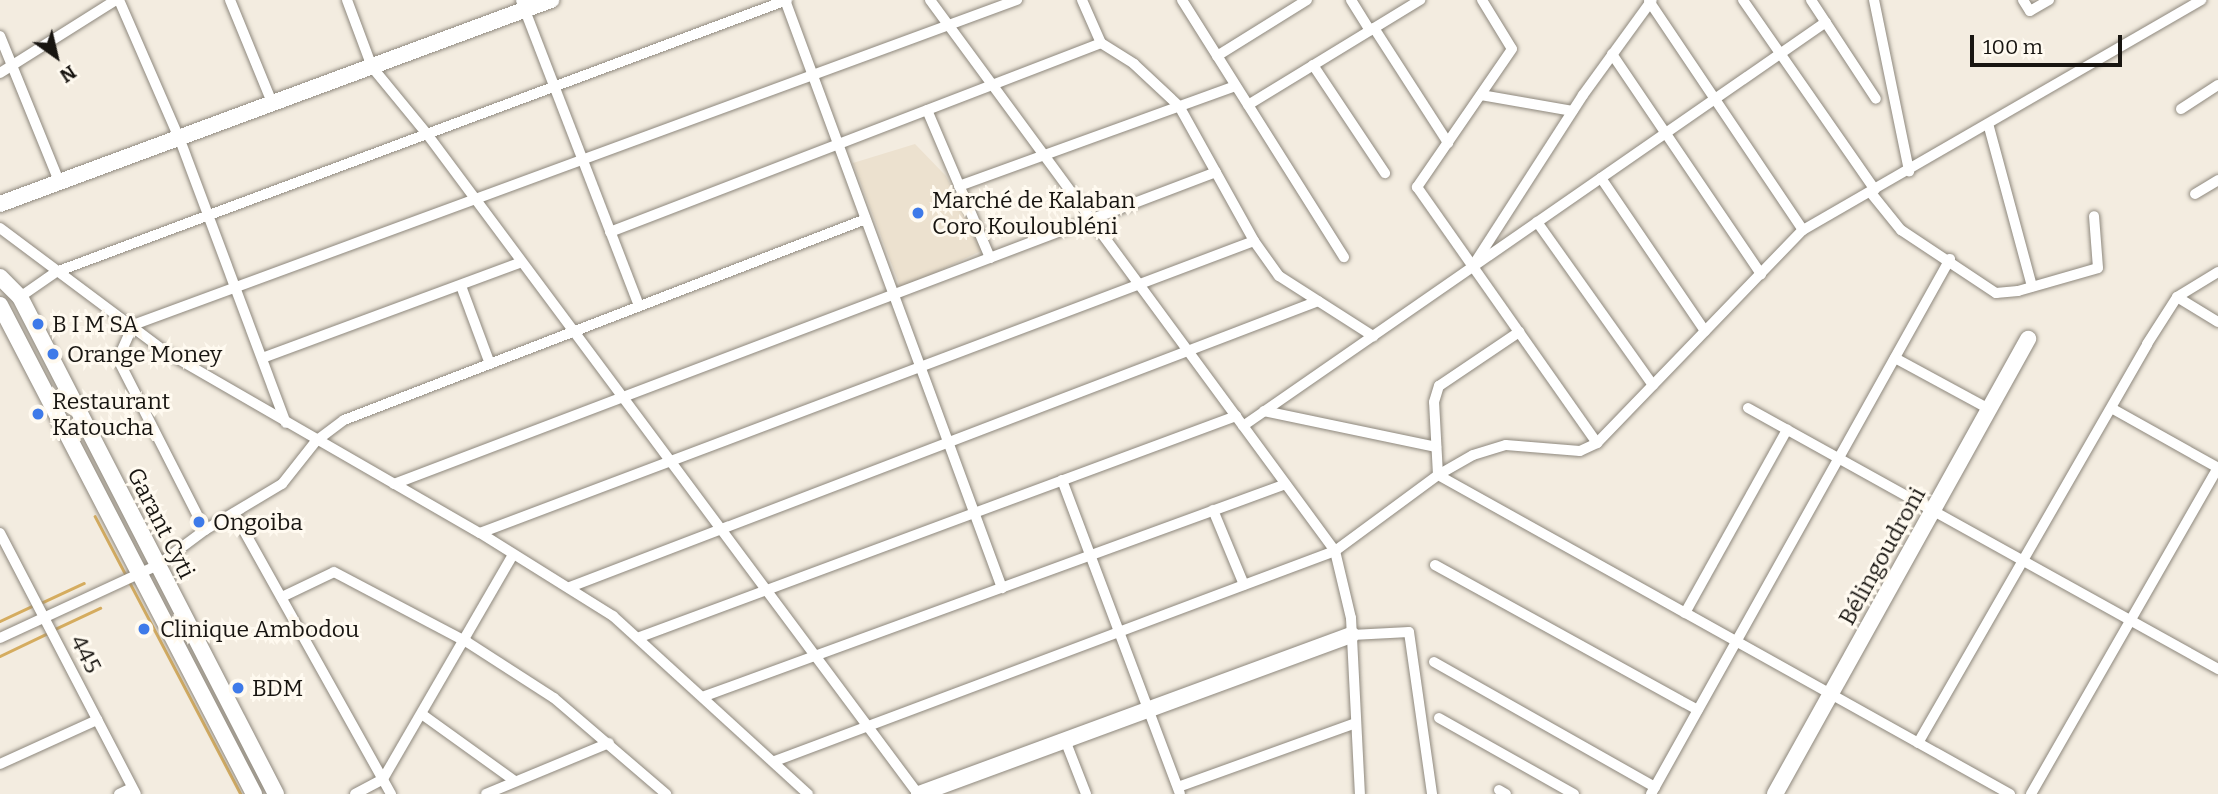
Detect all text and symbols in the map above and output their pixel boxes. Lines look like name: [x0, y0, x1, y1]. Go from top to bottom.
north arrow: [21, 21, 91, 91]
scale bar: [1973, 21, 2125, 65]
text: 100 m: [1983, 34, 2043, 60]
text: N: [56, 60, 81, 87]
place label: Marché de Kalaban Coro Kouloubléni: [932, 186, 1135, 240]
marker: Marché de Kalaban Coro Kouloubléni: [910, 205, 926, 221]
place label: B I M SA: [52, 310, 138, 338]
marker: B I M SA: [30, 316, 46, 332]
place label: Orange Money: [67, 340, 222, 368]
marker: Orange Money: [45, 346, 61, 362]
place label: Restaurant Katoucha: [52, 387, 170, 441]
marker: Restaurant Katoucha: [30, 406, 46, 422]
street label: Garant Cyti: [121, 463, 201, 583]
street label: Bélingoudroni: [1833, 482, 1931, 630]
place label: Ongoiba: [213, 508, 303, 536]
marker: Ongoiba: [191, 514, 207, 530]
place label: Clinique Ambodou: [160, 615, 359, 643]
marker: Clinique Ambodou: [134, 619, 154, 639]
street label: 445: [65, 630, 107, 678]
place label: BDM: [252, 674, 303, 702]
marker: BDM: [230, 680, 246, 696]

